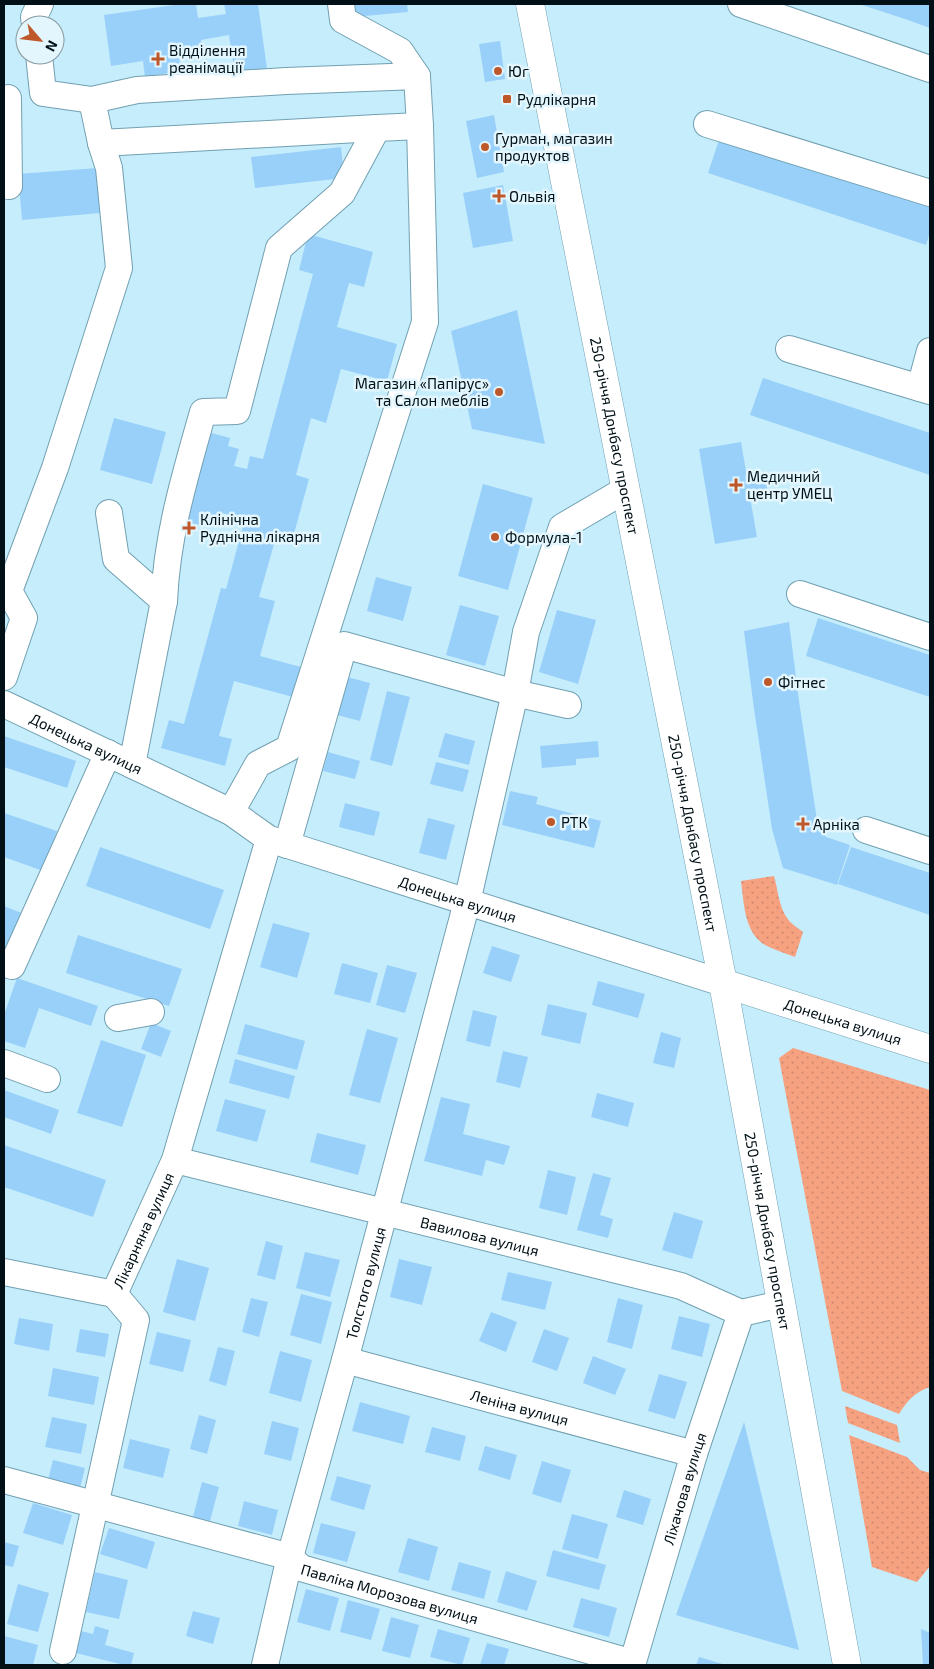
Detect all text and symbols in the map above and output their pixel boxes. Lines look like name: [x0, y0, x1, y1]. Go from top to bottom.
north arrow: [15, 15, 65, 65]
text: N: [42, 38, 62, 55]
place label: Відділення реанімації: [169, 41, 246, 76]
marker: Відділення реанімації: [151, 52, 165, 66]
place label: Юг: [508, 62, 529, 80]
marker: Юг: [492, 65, 504, 77]
place label: Рудлікарня: [517, 90, 596, 109]
marker: Рудлікарня: [501, 93, 513, 105]
place label: Гурман, магазин продуктов: [495, 129, 613, 165]
marker: Гурман, магазин продуктов: [479, 141, 491, 153]
place label: Ольвія: [509, 187, 555, 205]
marker: Ольвія: [493, 190, 505, 202]
street label: 250-річчя Донбасу проспект: [587, 335, 643, 536]
place label: Магазин «Папірус» та Салон меблів: [355, 374, 489, 409]
marker: Магазин «Папірус» та Салон меблів: [493, 386, 505, 398]
place label: Медичний центр УМЕЦ: [747, 467, 833, 502]
marker: Медичний центр УМЕЦ: [729, 478, 743, 492]
place label: Клінічна Руднічна лікарня: [200, 510, 320, 546]
marker: Клінічна Руднічна лікарня: [182, 521, 196, 535]
place label: Формула-1: [505, 528, 582, 547]
marker: Формула-1: [489, 531, 501, 543]
place label: Фітнес: [778, 673, 826, 691]
marker: Фітнес: [762, 676, 774, 688]
street label: Донецька вулиця: [27, 709, 145, 777]
street label: 250-річчя Донбасу проспект: [665, 733, 722, 933]
place label: РТК: [561, 813, 588, 831]
place label: Арніка: [813, 815, 860, 833]
marker: РТК: [545, 816, 557, 828]
marker: Арніка: [797, 818, 809, 830]
street label: Донецька вулиця: [397, 872, 519, 926]
street label: Донецька вулиця: [782, 994, 904, 1048]
street label: 250-річчя Донбасу проспект: [741, 1131, 795, 1332]
street label: Лікарняна вулиця: [109, 1169, 177, 1291]
street label: Вавилова вулиця: [418, 1212, 541, 1259]
street label: Толстого вулиця: [342, 1225, 389, 1341]
street label: Леніна вулиця: [469, 1385, 571, 1429]
street label: Ліхачова вулиця: [659, 1430, 710, 1547]
street label: Павліка Морозова вулиця: [299, 1559, 480, 1627]

